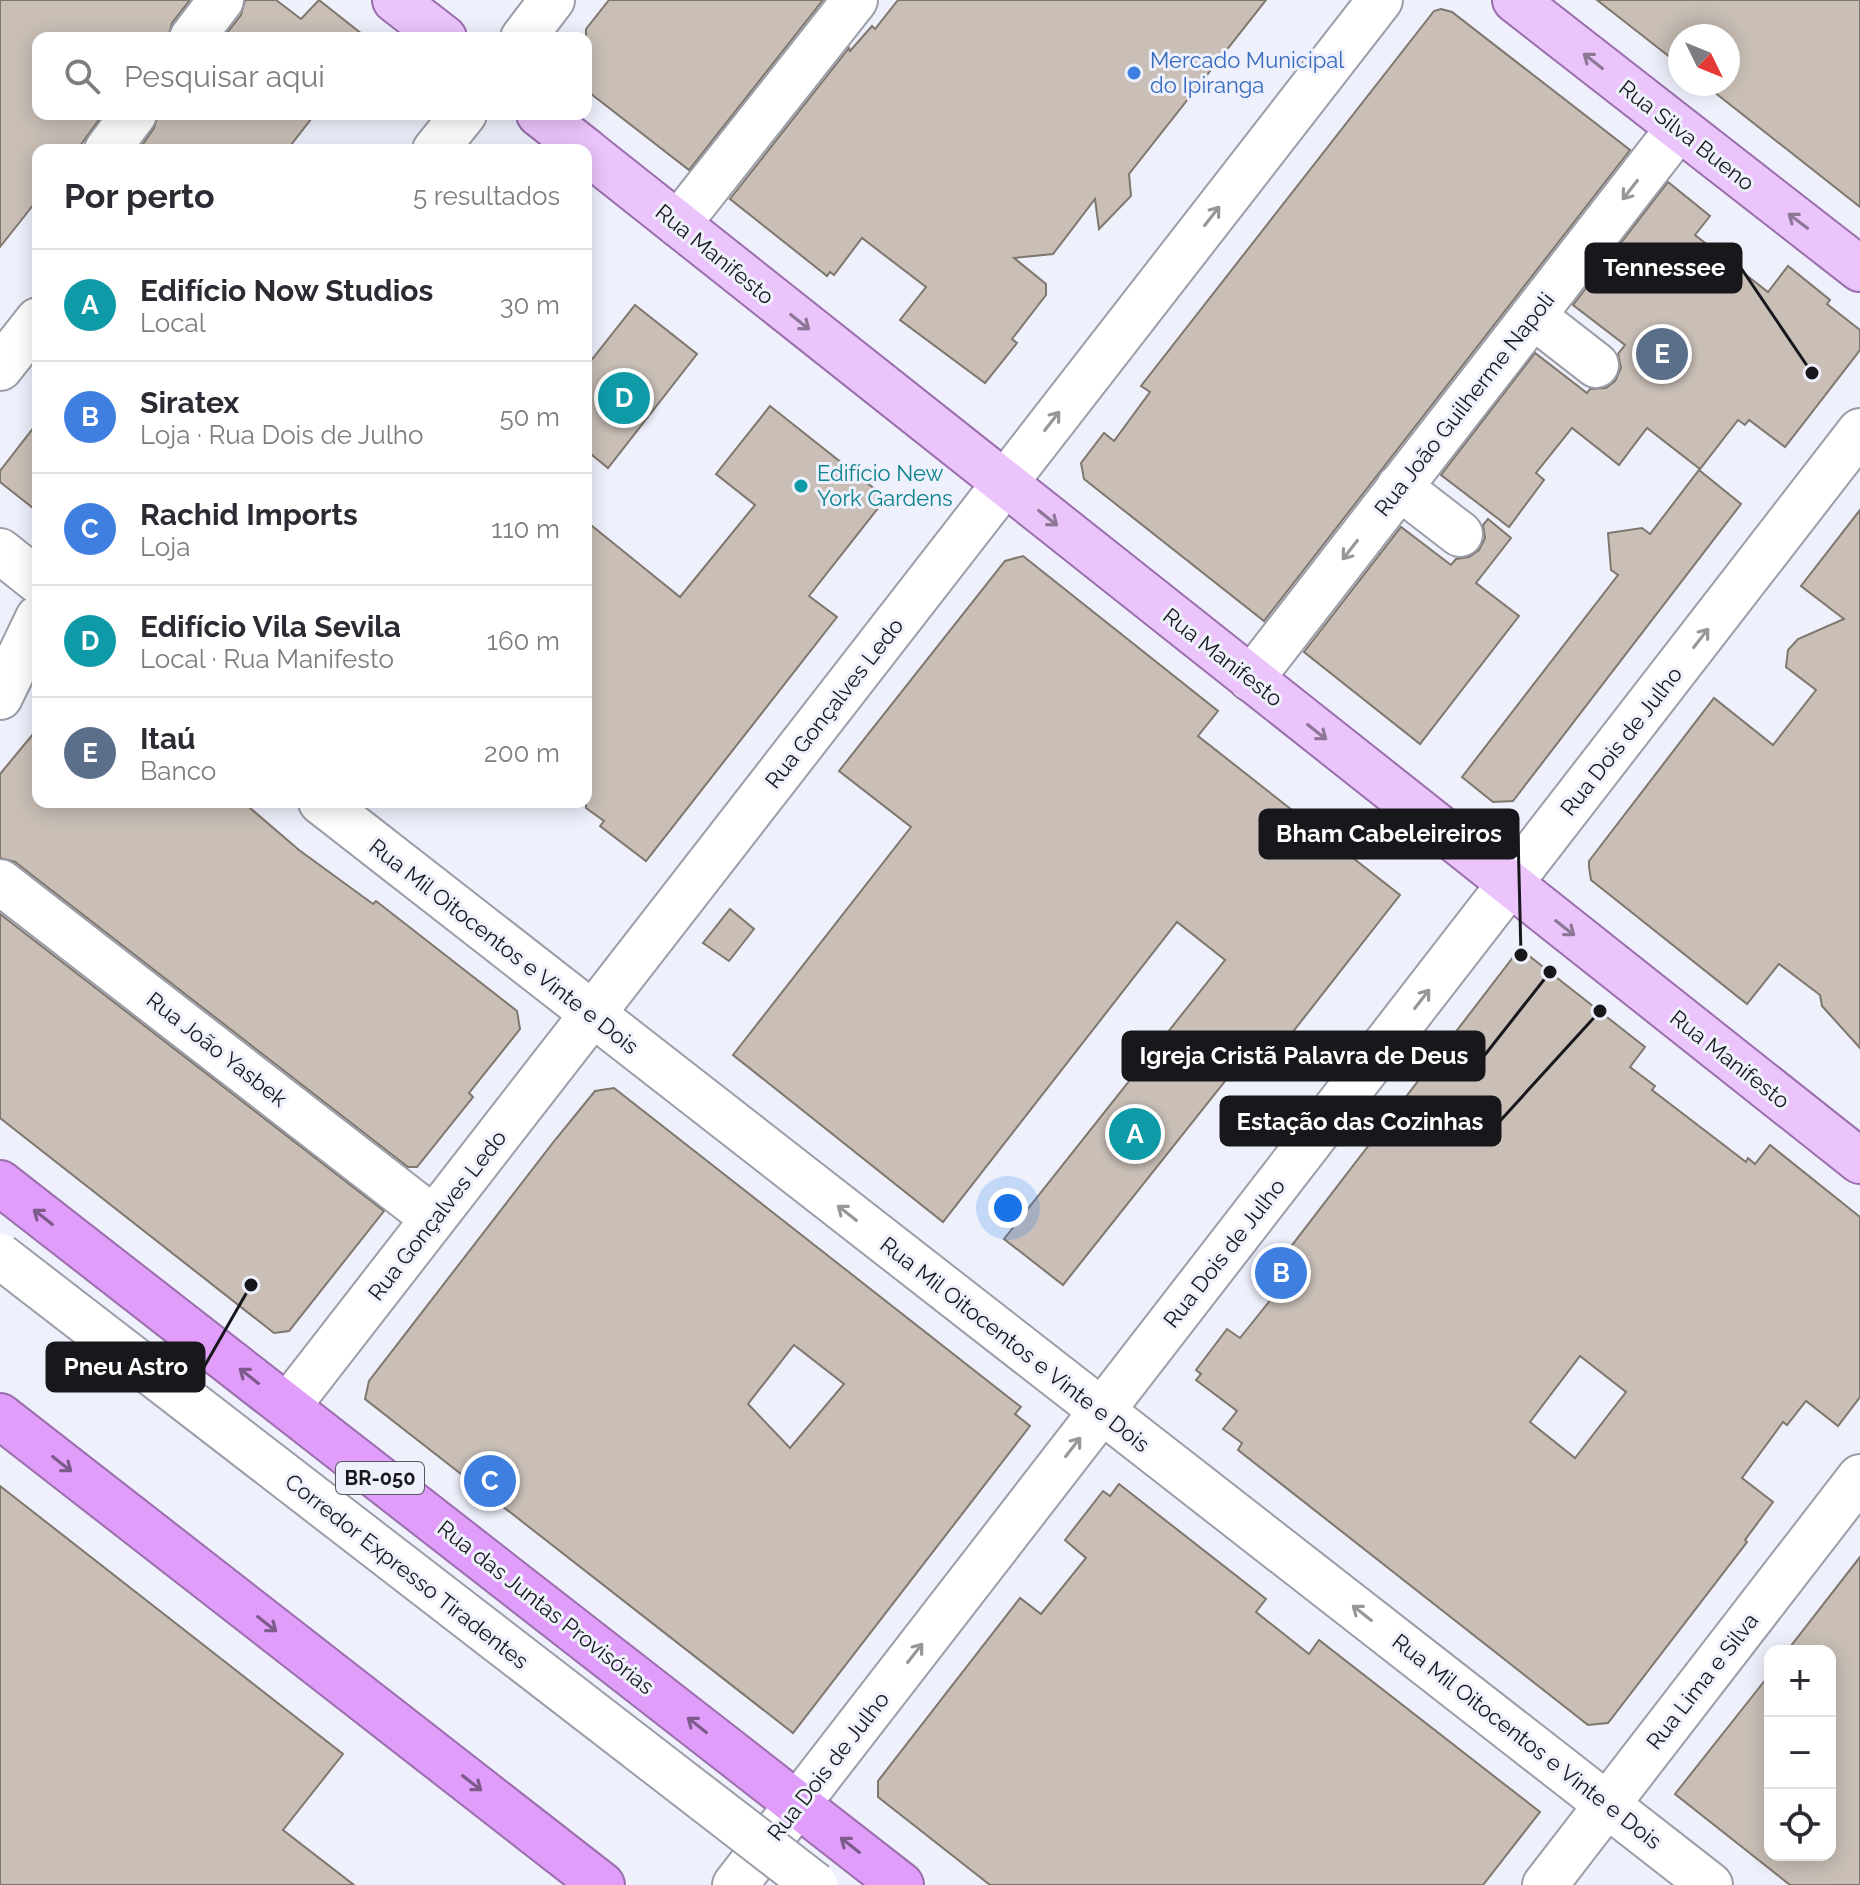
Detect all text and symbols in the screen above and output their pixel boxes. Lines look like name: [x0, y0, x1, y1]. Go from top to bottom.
north arrow: [1668, 24, 1740, 96]
search box: [32, 32, 592, 120]
place label: Mercado Municipal do Ipiranga: [1150, 47, 1344, 98]
one-way arrow: [1583, 53, 1604, 70]
icon: search: [60, 54, 104, 98]
text: Pesquisar aqui: [124, 59, 325, 94]
marker: Mercado Municipal do Ipiranga: [1125, 64, 1143, 82]
street label: Rua Silva Bueno: [1614, 74, 1760, 196]
text: Por perto: [64, 176, 215, 216]
one-way arrow: [1622, 179, 1639, 201]
text: 5 resultados: [413, 181, 560, 211]
street label: Rua Manifesto: [651, 198, 779, 310]
one-way arrow: [1203, 206, 1220, 227]
one-way arrow: [1788, 212, 1809, 230]
callout: Tennessee: [1586, 244, 1741, 292]
text: Tennessee: [1603, 253, 1725, 282]
text: Edifício Now Studios: [140, 273, 433, 308]
street label: Rua João Guilherme Napoli: [1369, 287, 1559, 521]
text: A: [81, 290, 99, 320]
text: 30 m: [500, 290, 560, 320]
text: Local: [140, 308, 206, 338]
one-way arrow: [790, 312, 811, 330]
pin: E: [1636, 324, 1688, 384]
pin: D: [598, 368, 650, 428]
text: Siratex: [140, 385, 239, 420]
text: B: [81, 402, 99, 432]
text: 50 m: [499, 402, 560, 432]
one-way arrow: [1043, 411, 1060, 433]
text: Loja · Rua Dois de Julho: [140, 420, 423, 450]
place label: Edifício New York Gardens: [817, 460, 953, 511]
marker: Edifício New York Gardens: [792, 477, 810, 495]
text: Rachid Imports: [140, 497, 358, 532]
one-way arrow: [1037, 509, 1058, 527]
text: C: [81, 514, 99, 544]
text: 110 m: [491, 514, 560, 544]
text: Loja: [140, 532, 190, 562]
one-way arrow: [1342, 539, 1359, 560]
street label: Rua Manifesto: [1158, 602, 1288, 712]
text: Edifício Vila Sevila: [140, 609, 401, 644]
street label: Rua Gonçalves Ledo: [759, 613, 909, 793]
text: D: [81, 626, 99, 656]
text: 160 m: [487, 626, 560, 656]
one-way arrow: [1692, 628, 1709, 649]
text: Local · Rua Manifesto: [140, 644, 394, 674]
street label: Rua Dois de Julho: [1555, 661, 1687, 821]
text: Itaú: [140, 721, 196, 756]
one-way arrow: [1306, 723, 1327, 741]
text: E: [82, 738, 98, 768]
text: 200 m: [484, 738, 560, 768]
text: Banco: [140, 756, 216, 786]
callout: Bham Cabeleireiros: [1260, 810, 1518, 858]
text: Bham Cabeleireiros: [1276, 819, 1502, 848]
street label: Rua Mil Oitocentos e Vinte e Dois: [364, 833, 644, 1059]
one-way arrow: [1554, 920, 1575, 937]
street label: Rua João Yasbek: [142, 986, 293, 1112]
one-way arrow: [1413, 989, 1431, 1010]
street label: Rua Manifesto: [1665, 1004, 1795, 1114]
callout: Igreja Cristã Palavra de Deus: [1123, 1032, 1484, 1080]
text: Igreja Cristã Palavra de Deus: [1140, 1041, 1469, 1070]
callout: Estação das Cozinhas: [1221, 1097, 1500, 1145]
pin: A: [1109, 1104, 1161, 1164]
text: Estação das Cozinhas: [1237, 1107, 1484, 1136]
street label: Rua Gonçalves Ledo: [362, 1125, 512, 1305]
street label: Rua Dois de Julho: [1158, 1173, 1290, 1333]
your location: [988, 1188, 1028, 1228]
one-way arrow: [837, 1205, 858, 1222]
one-way arrow: [33, 1208, 54, 1225]
street label: Rua Mil Oitocentos e Vinte e Dois: [875, 1231, 1155, 1457]
pin: B: [1255, 1243, 1307, 1303]
callout: Pneu Astro: [47, 1343, 204, 1391]
text: Pneu Astro: [64, 1352, 188, 1381]
one-way arrow: [239, 1367, 260, 1384]
one-way arrow: [1064, 1437, 1082, 1458]
pin: C: [464, 1451, 516, 1511]
one-way arrow: [51, 1455, 72, 1473]
road number: BR-050: [336, 1462, 424, 1494]
street label: Corredor Expresso Tiradentes: [280, 1467, 534, 1675]
street label: Rua das Juntas Provisórias: [433, 1515, 659, 1699]
one-way arrow: [1352, 1604, 1373, 1622]
street label: Rua Lima e Silva: [1641, 1608, 1763, 1754]
one-way arrow: [256, 1615, 277, 1632]
street label: Rua Mil Oitocentos e Vinte e Dois: [1387, 1628, 1667, 1854]
one-way arrow: [906, 1643, 923, 1664]
map controls: [1764, 1645, 1836, 1861]
button: +: [1764, 1645, 1836, 1717]
street label: Rua Dois de Julho: [762, 1686, 894, 1846]
one-way arrow: [687, 1717, 708, 1734]
button: −: [1764, 1717, 1836, 1789]
one-way arrow: [461, 1775, 482, 1792]
button: locate: [1764, 1789, 1836, 1861]
one-way arrow: [840, 1836, 861, 1853]

